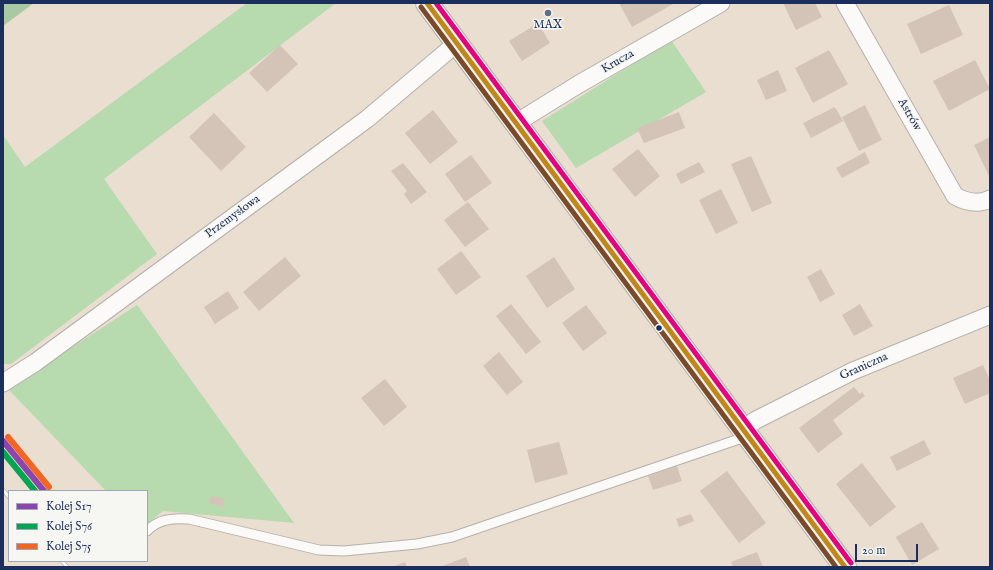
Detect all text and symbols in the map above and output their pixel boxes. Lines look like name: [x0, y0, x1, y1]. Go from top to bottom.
marker: MAX: [543, 8, 553, 18]
place label: MAX: [533, 19, 563, 33]
street label: Krucza: [599, 47, 637, 77]
street label: Astrów: [894, 96, 924, 134]
street label: Przemysłowa: [203, 192, 263, 242]
unlabelled marker: [654, 323, 664, 333]
street label: Graniczna: [838, 350, 890, 384]
legend: [8, 490, 148, 562]
text: Kolej S17: [46, 499, 92, 514]
text: Kolej S76: [46, 519, 92, 534]
scale bar: [857, 536, 920, 562]
text: Kolej S75: [46, 539, 91, 554]
text: 20 m: [862, 543, 885, 558]

